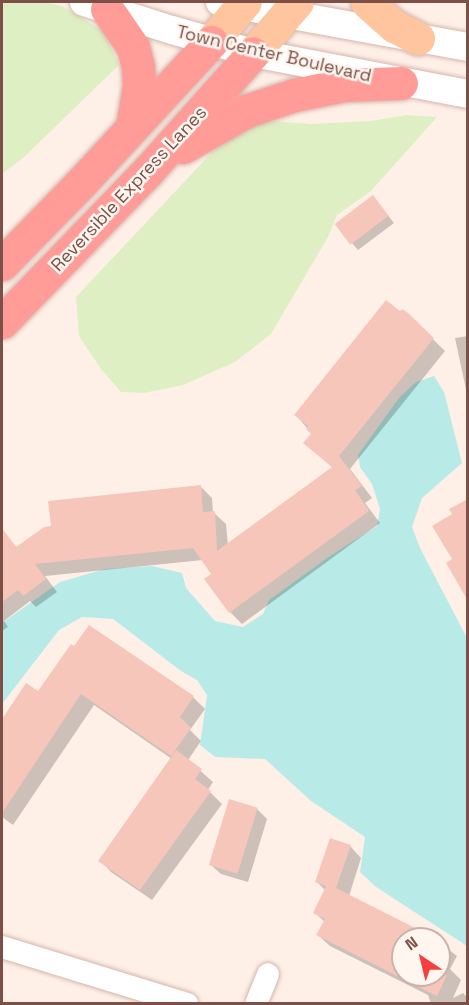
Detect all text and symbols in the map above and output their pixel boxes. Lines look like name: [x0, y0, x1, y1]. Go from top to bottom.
street label: Town Center Boulevard: [174, 21, 374, 87]
street label: Reversible Express Lanes: [47, 102, 211, 276]
north arrow: [391, 927, 451, 987]
text: N: [401, 932, 422, 955]

